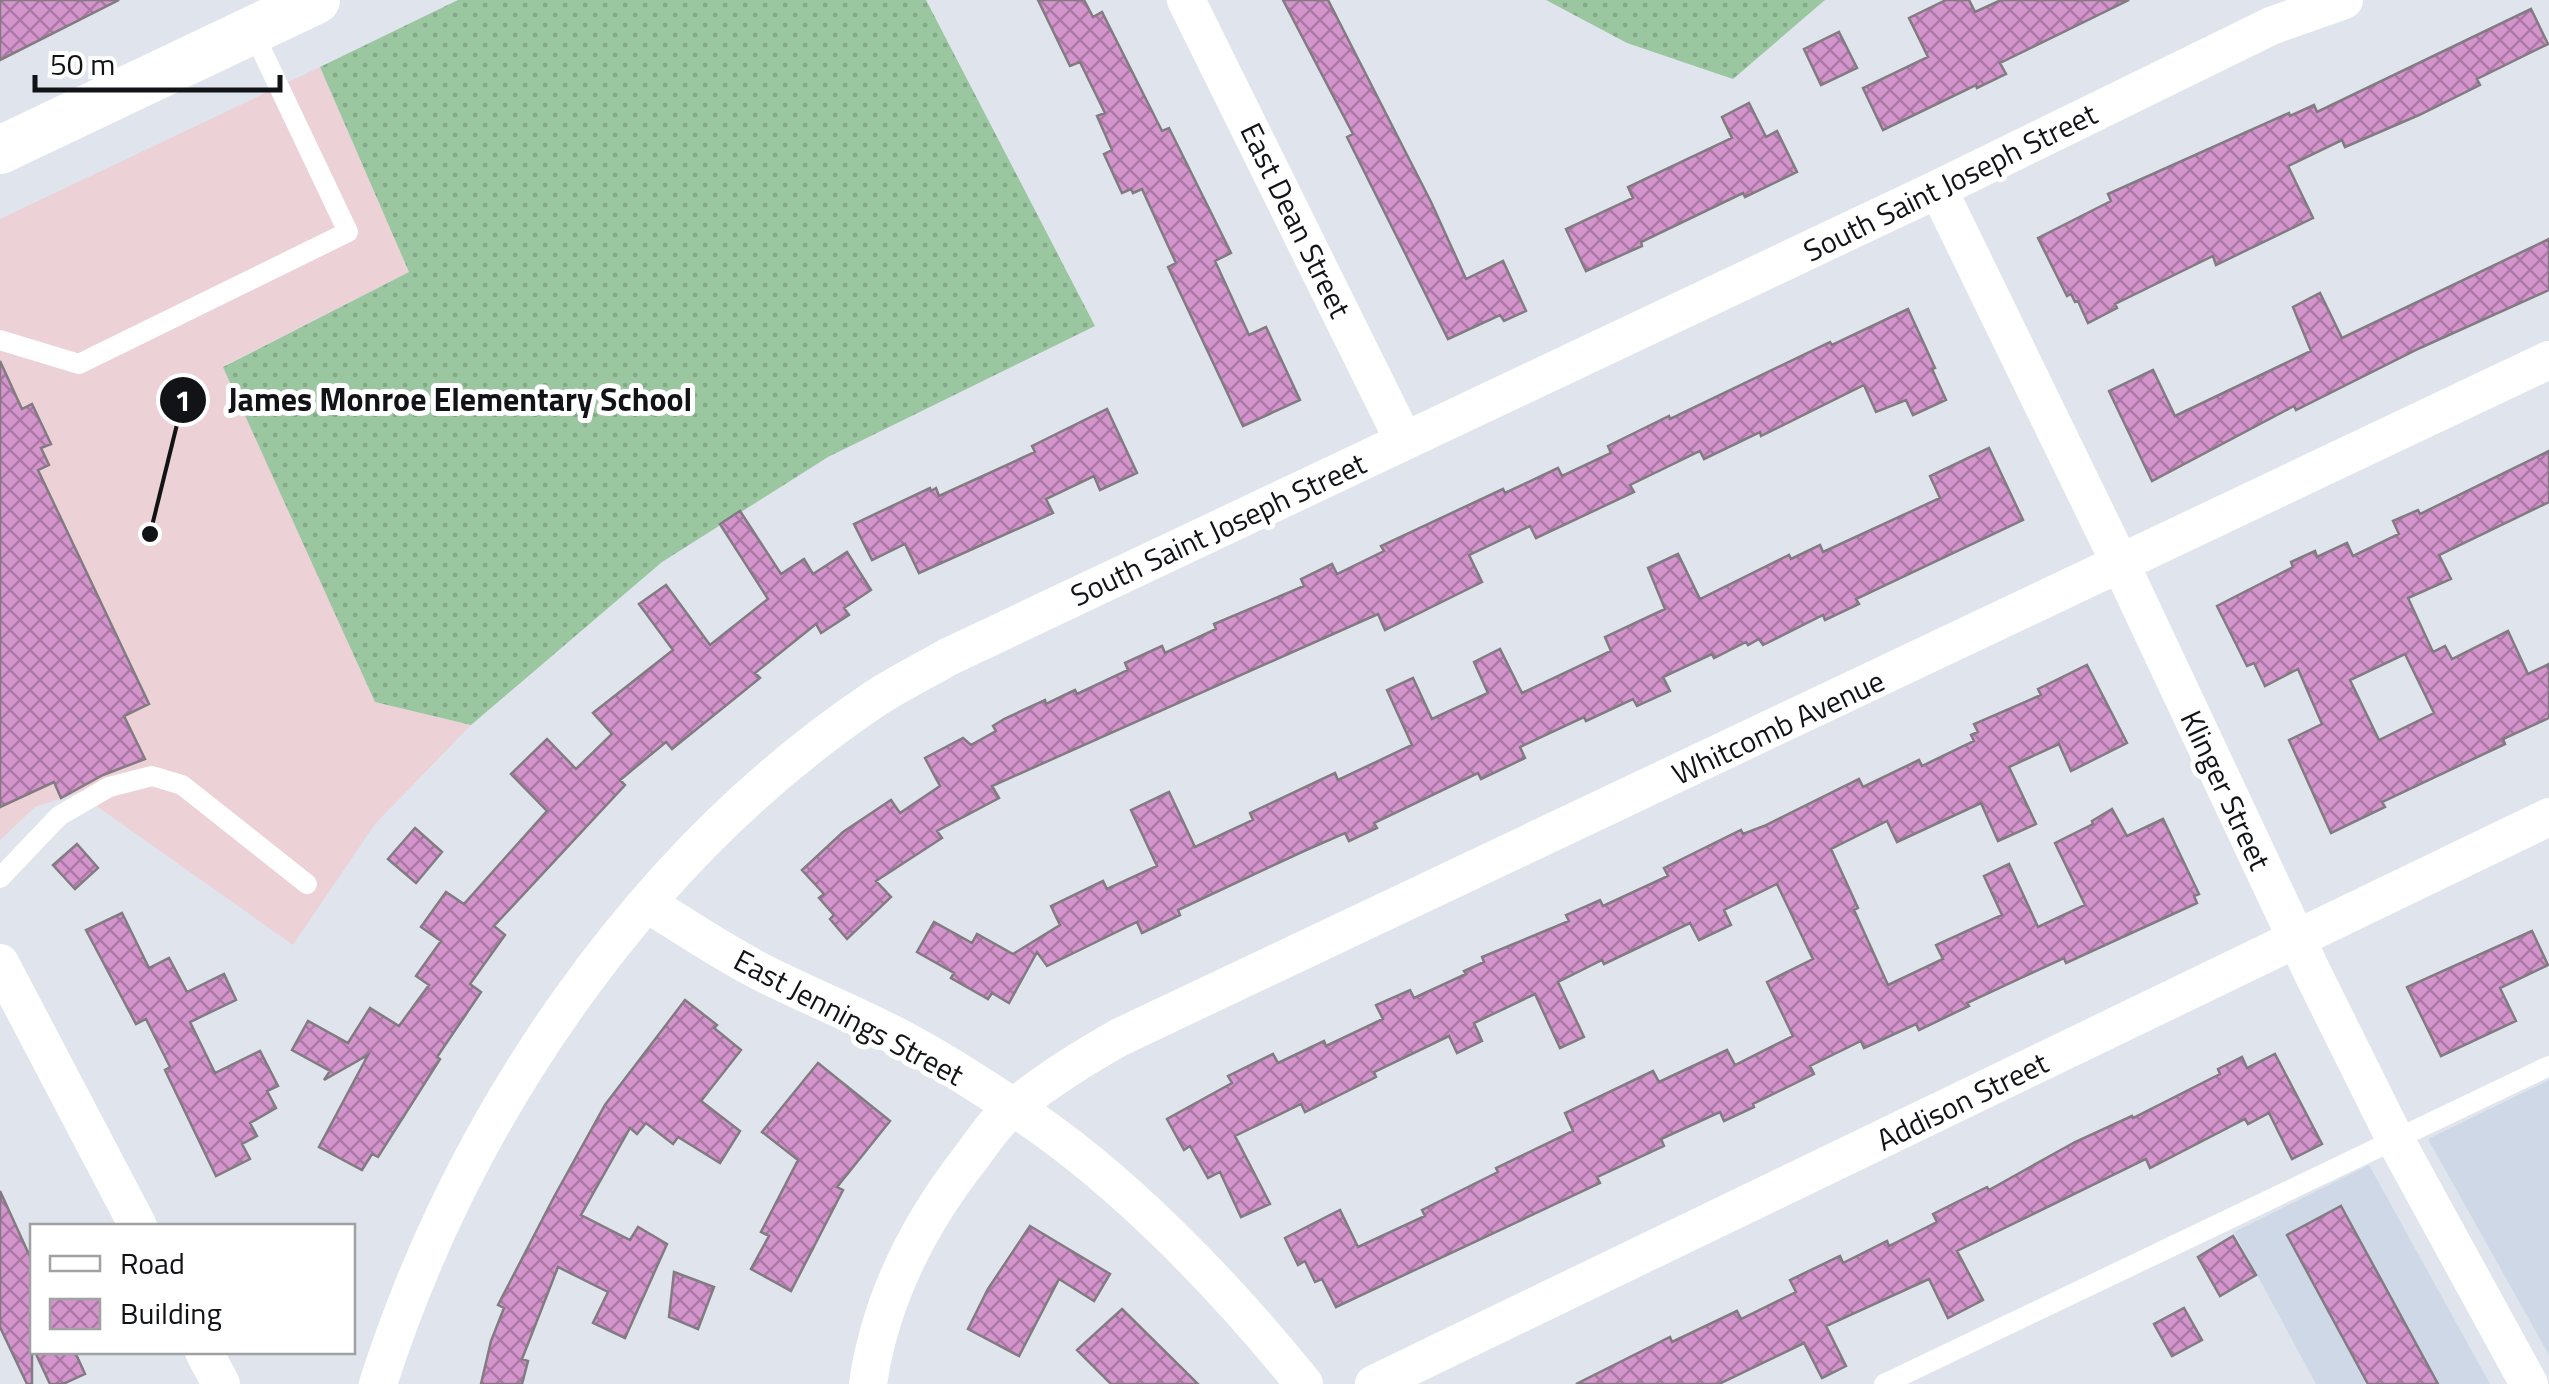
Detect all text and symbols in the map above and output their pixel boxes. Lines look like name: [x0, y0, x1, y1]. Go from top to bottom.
scale bar: [35, 30, 280, 92]
text: 50 m: [50, 41, 115, 87]
street label: South Saint Joseph Street: [1795, 91, 2105, 273]
street label: East Dean Street: [1229, 115, 1363, 326]
callout: James Monroe Elementary School: [158, 369, 712, 431]
text: James Monroe Elementary School: [228, 375, 692, 423]
text: 1: [175, 377, 191, 423]
street label: South Saint Joseph Street: [1063, 440, 1374, 618]
street label: Whitcomb Avenue: [1664, 658, 1892, 796]
street label: Klinger Street: [2169, 703, 2283, 878]
street label: East Jennings Street: [726, 937, 973, 1097]
street label: Addison Street: [1868, 1039, 2056, 1162]
legend: [30, 1224, 355, 1354]
text: Road: [120, 1240, 185, 1286]
text: Building: [120, 1290, 222, 1336]

